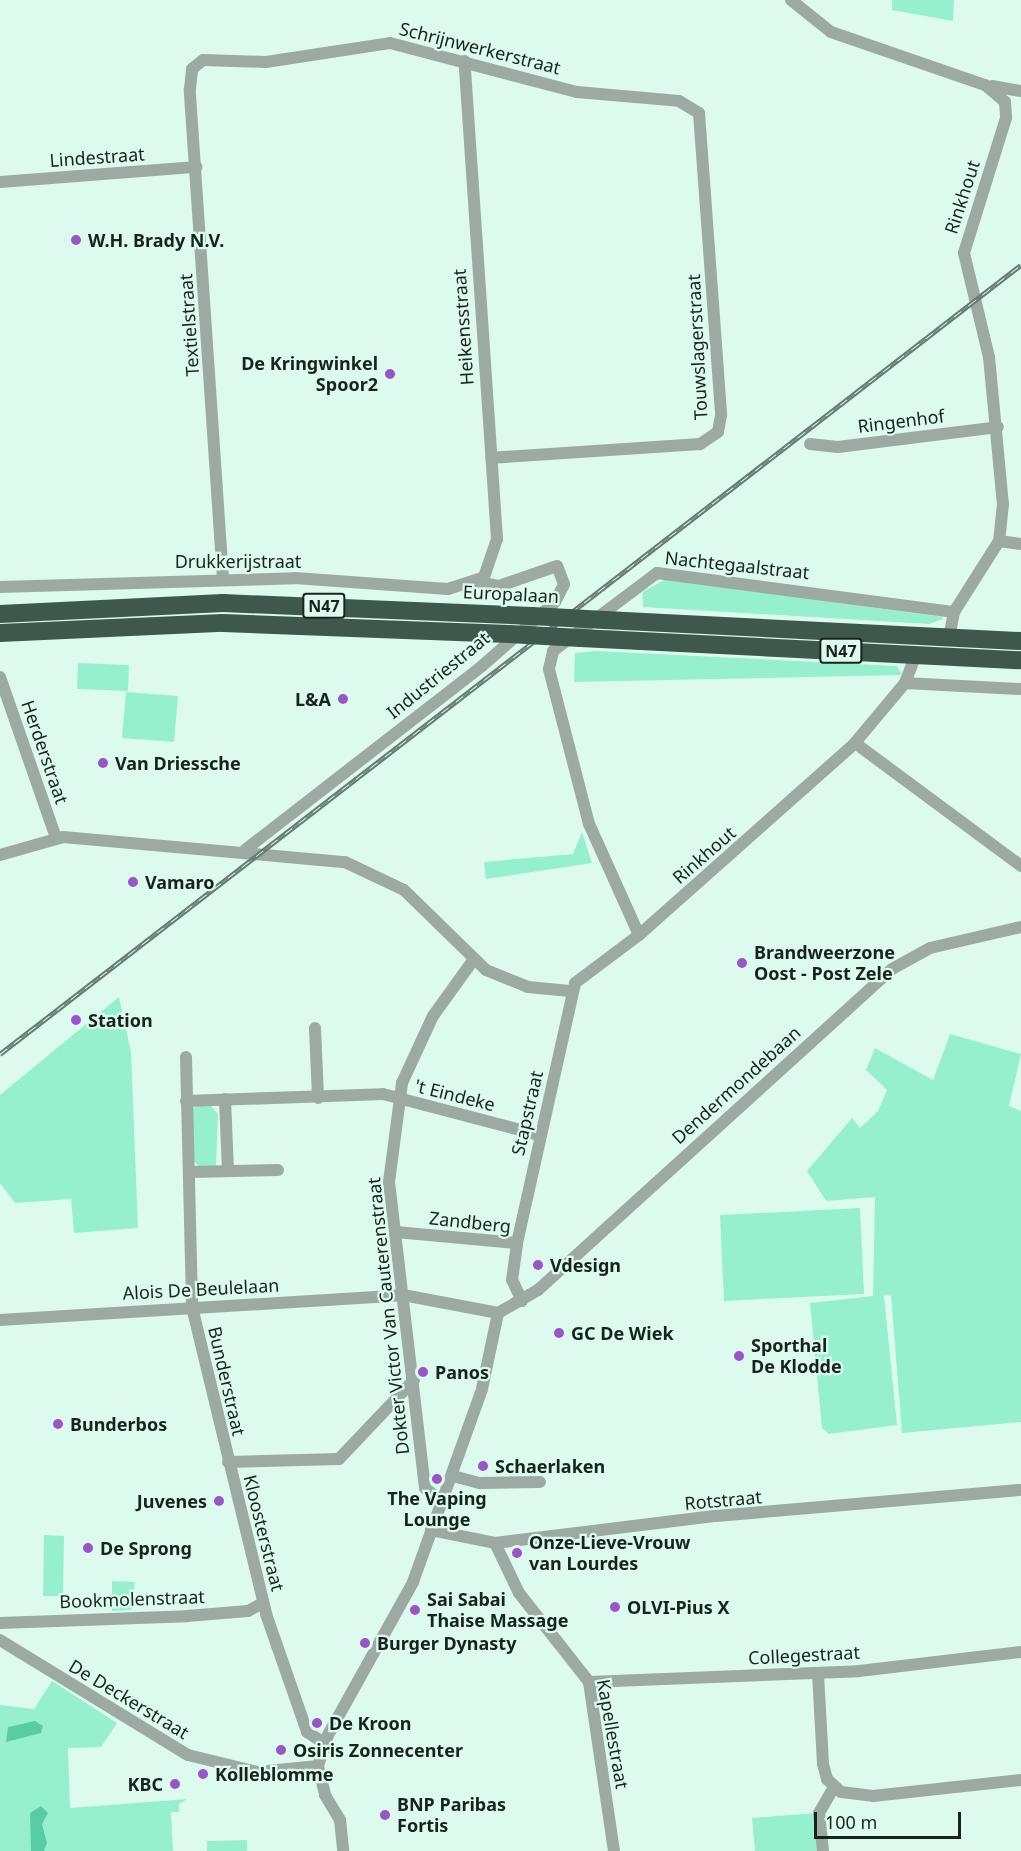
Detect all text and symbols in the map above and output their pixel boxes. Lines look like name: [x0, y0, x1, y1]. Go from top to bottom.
street label: Schrijnwerkerstraat: [397, 18, 563, 78]
street label: Lindestraat: [49, 143, 145, 171]
street label: Rinkhout: [940, 157, 984, 237]
place label: W.H. Brady N.V.: [88, 229, 224, 251]
marker: W.H. Brady N.V.: [69, 233, 83, 247]
street label: Heikensstraat: [448, 268, 478, 386]
street label: Textielstraat: [175, 273, 203, 377]
street label: Touwslagerstraat: [682, 274, 712, 420]
place label: De Kringwinkel Spoor2: [241, 353, 378, 395]
marker: De Kringwinkel Spoor2: [383, 367, 397, 381]
street label: Ringenhof: [856, 405, 946, 437]
street label: Nachtegaalstraat: [664, 547, 810, 583]
street label: Drukkerijstraat: [175, 550, 301, 572]
street label: Europalaan: [462, 581, 560, 607]
road number: N47: [302, 593, 346, 619]
street label: Industriestraat: [382, 627, 494, 723]
road number: N47: [818, 638, 864, 664]
place label: L&A: [295, 688, 331, 710]
marker: L&A: [336, 692, 350, 706]
street label: Herderstraat: [17, 697, 73, 807]
place label: Van Driessche: [115, 752, 241, 774]
marker: Van Driessche: [96, 756, 110, 770]
street label: Rinkhout: [668, 822, 740, 888]
place label: Vamaro: [145, 871, 214, 893]
marker: Vamaro: [126, 875, 140, 889]
place label: Brandweerzone Oost - Post Zele: [754, 942, 895, 984]
marker: Brandweerzone Oost - Post Zele: [735, 956, 749, 970]
place label: Station: [88, 1009, 153, 1031]
marker: Station: [69, 1013, 83, 1027]
street label: Dendermondebaan: [667, 1022, 805, 1148]
street label: Stapstraat: [507, 1068, 547, 1158]
street label: 't Eindeke: [413, 1075, 497, 1115]
street label: Dokter Victor Van Cauterenstraat: [363, 1176, 413, 1456]
street label: Zandberg: [428, 1207, 512, 1237]
place label: Vdesign: [550, 1254, 621, 1276]
marker: Vdesign: [531, 1258, 545, 1272]
street label: Alois De Beulelaan: [122, 1274, 280, 1304]
place label: GC De Wiek: [571, 1322, 674, 1344]
street label: Bunderstraat: [204, 1324, 250, 1438]
marker: GC De Wiek: [552, 1326, 566, 1340]
place label: Sporthal De Klodde: [751, 1335, 842, 1378]
marker: Sporthal De Klodde: [732, 1349, 746, 1363]
place label: Panos: [435, 1361, 489, 1383]
marker: Panos: [416, 1365, 430, 1379]
place label: Bunderbos: [70, 1413, 167, 1435]
marker: Bunderbos: [51, 1417, 65, 1431]
place label: Schaerlaken: [495, 1455, 605, 1477]
marker: Schaerlaken: [476, 1459, 490, 1473]
marker: The Vaping Lounge: [430, 1472, 444, 1486]
street label: Kloosterstraat: [239, 1473, 289, 1593]
street label: Rotstraat: [683, 1486, 763, 1514]
place label: The Vaping Lounge: [387, 1488, 487, 1530]
place label: Juvenes: [137, 1490, 207, 1512]
marker: Juvenes: [212, 1494, 226, 1508]
place label: Onze-Lieve-Vrouw van Lourdes: [529, 1532, 690, 1574]
place label: De Sprong: [100, 1537, 192, 1559]
marker: De Sprong: [81, 1541, 95, 1555]
marker: Onze-Lieve-Vrouw van Lourdes: [510, 1546, 524, 1560]
street label: Bookmolenstraat: [59, 1586, 205, 1612]
place label: Sai Sabai Thaise Massage: [427, 1589, 568, 1632]
place label: OLVI-Pius X: [627, 1596, 729, 1618]
marker: OLVI-Pius X: [608, 1600, 622, 1614]
marker: Sai Sabai Thaise Massage: [408, 1603, 422, 1617]
place label: Burger Dynasty: [377, 1632, 516, 1654]
marker: Burger Dynasty: [358, 1636, 372, 1650]
street label: Collegestraat: [748, 1641, 860, 1669]
street label: De Deckerstraat: [65, 1655, 193, 1743]
street label: Kapellestraat: [593, 1678, 633, 1790]
place label: De Kroon: [329, 1712, 411, 1734]
marker: De Kroon: [310, 1716, 324, 1730]
place label: Osiris Zonnecenter: [293, 1739, 463, 1761]
marker: Osiris Zonnecenter: [274, 1743, 288, 1757]
place label: Kolleblomme: [215, 1763, 334, 1785]
marker: Kolleblomme: [196, 1767, 210, 1781]
place label: KBC: [128, 1773, 163, 1795]
marker: KBC: [168, 1777, 182, 1791]
place label: BNP Paribas Fortis: [397, 1794, 506, 1836]
scale bar: [817, 1800, 964, 1838]
marker: BNP Paribas Fortis: [378, 1808, 392, 1822]
text: 100 m: [825, 1810, 877, 1834]

